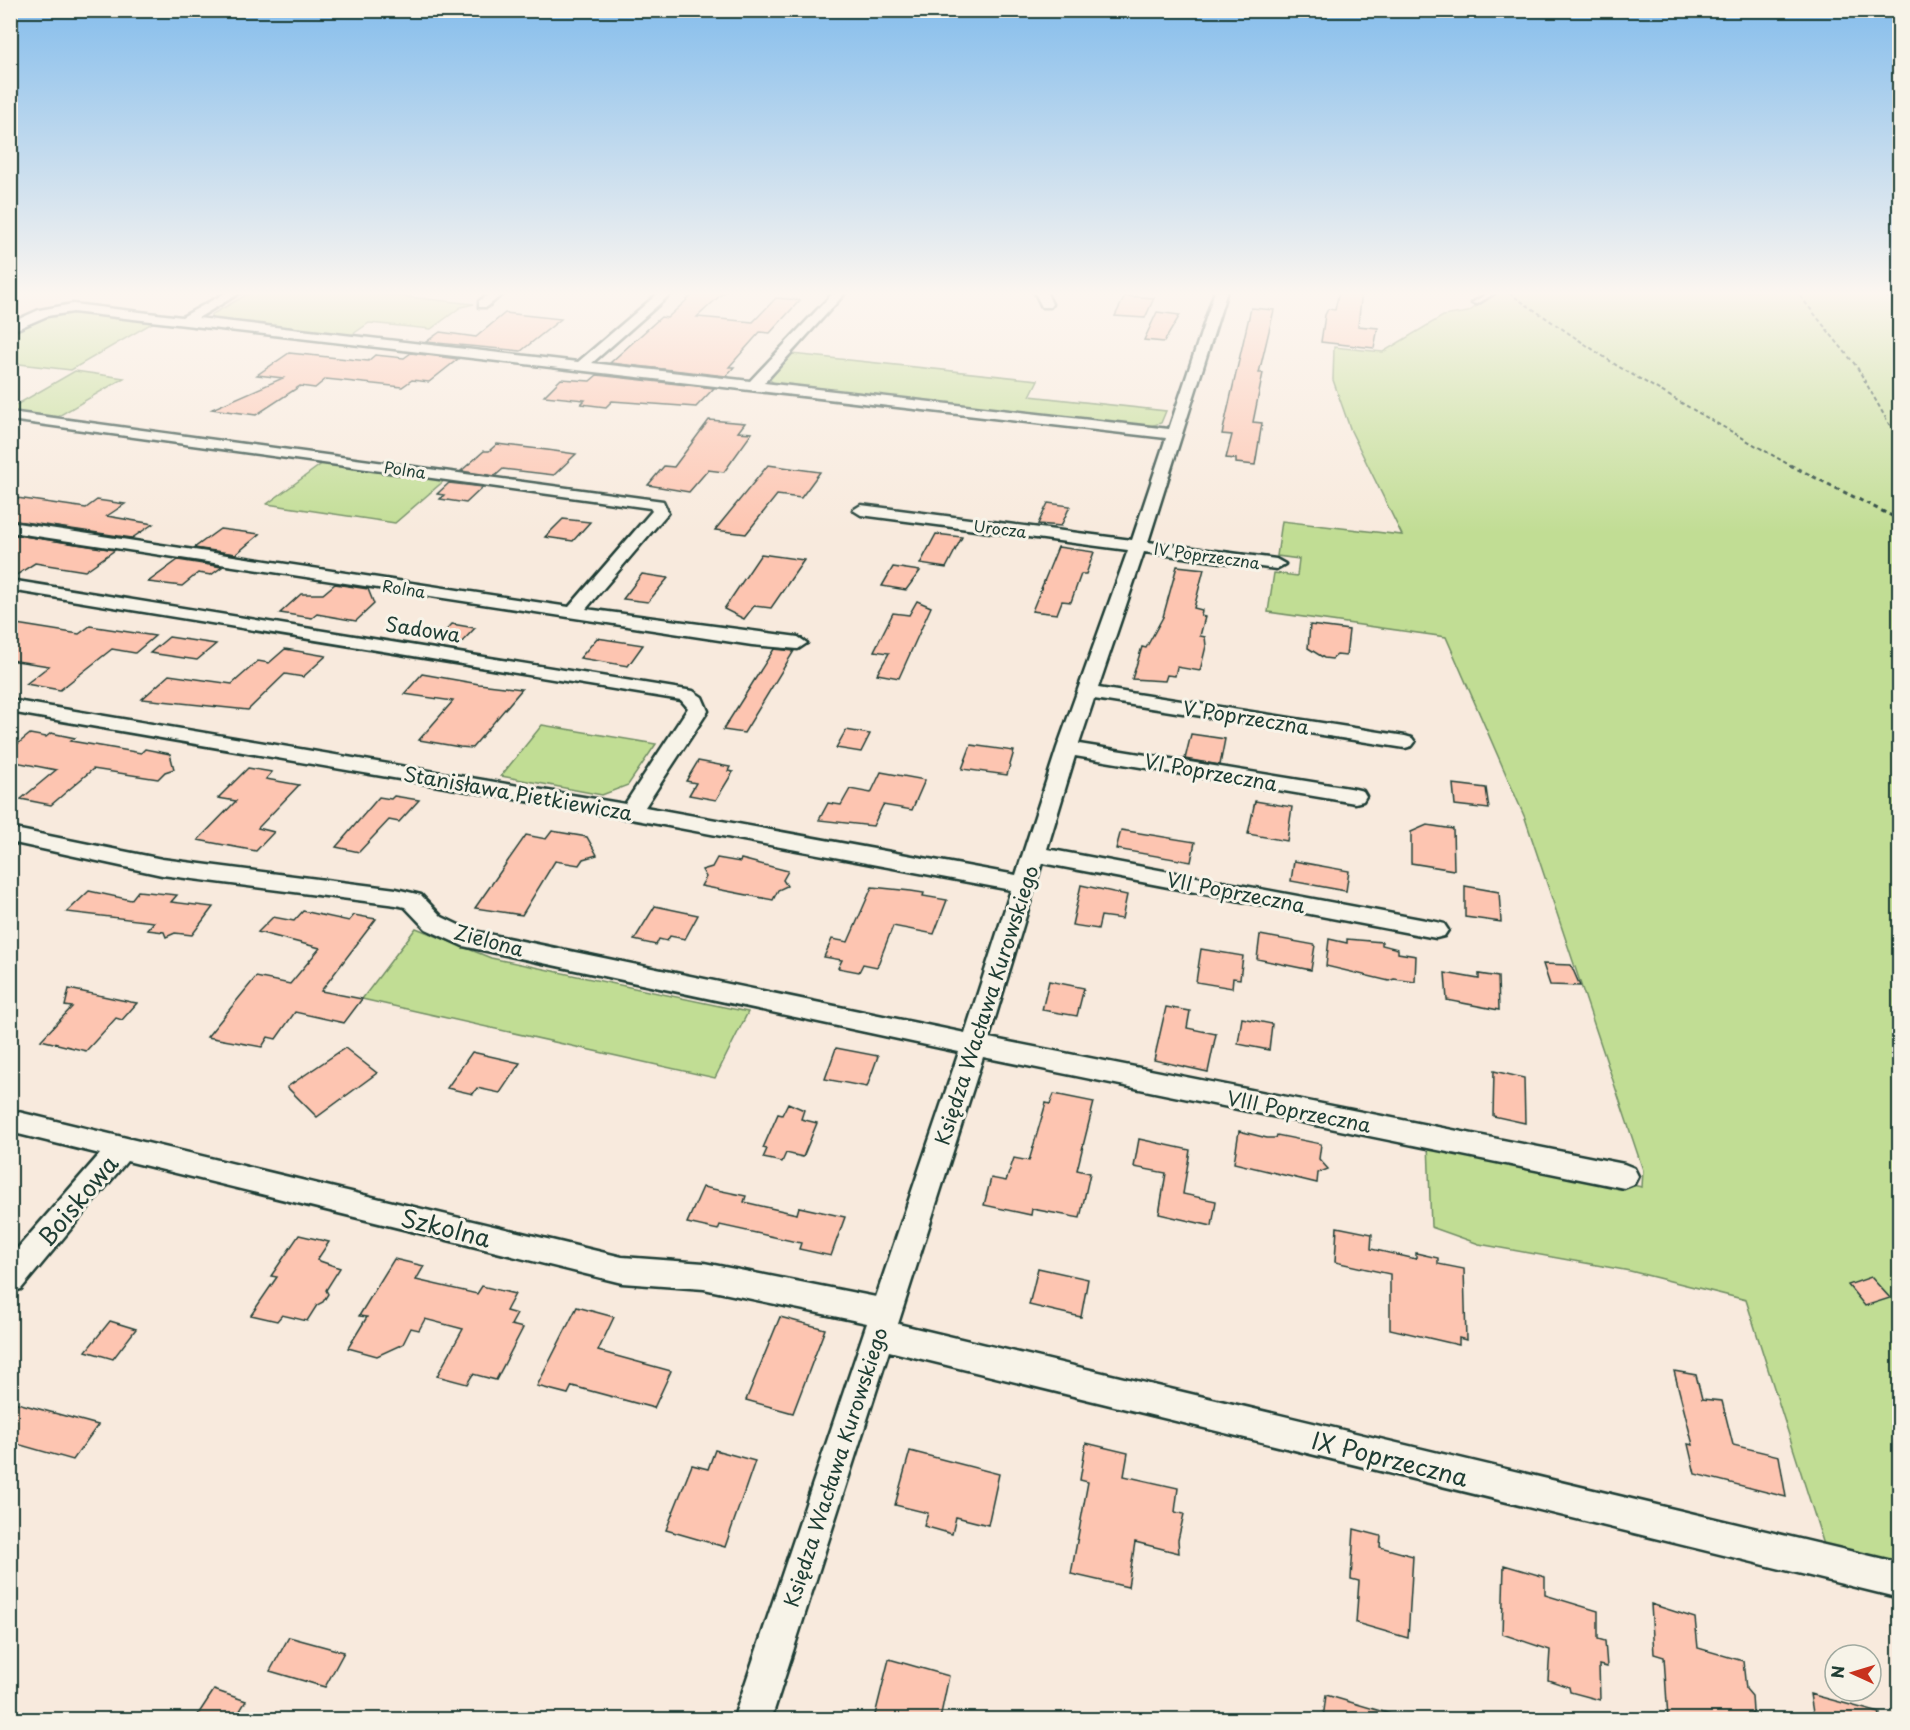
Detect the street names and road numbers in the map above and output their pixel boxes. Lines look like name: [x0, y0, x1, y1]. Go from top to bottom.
street label: Polna: [382, 454, 428, 484]
street label: Urocza: [972, 513, 1028, 543]
street label: IV Poprzeczna: [1153, 536, 1262, 574]
street label: Rolna: [381, 573, 427, 603]
street label: Sadowa: [383, 608, 463, 650]
street label: V Poprzeczna: [1181, 692, 1312, 742]
street label: VI Poprzeczna: [1142, 746, 1280, 799]
street label: Stanisława Pietkiewicza: [401, 758, 635, 828]
street label: Księdza Wacława Kurowskiego: [927, 861, 1045, 1149]
street label: VII Poprzeczna: [1164, 864, 1308, 920]
street label: Zielona: [451, 916, 528, 964]
street label: VIII Poprzeczna: [1224, 1082, 1374, 1140]
street label: Boiskowa: [28, 1146, 126, 1254]
street label: Szkolna: [397, 1198, 495, 1256]
street label: Księdza Wacława Kurowskiego: [776, 1323, 894, 1611]
street label: IX Poprzeczna: [1308, 1421, 1472, 1495]

